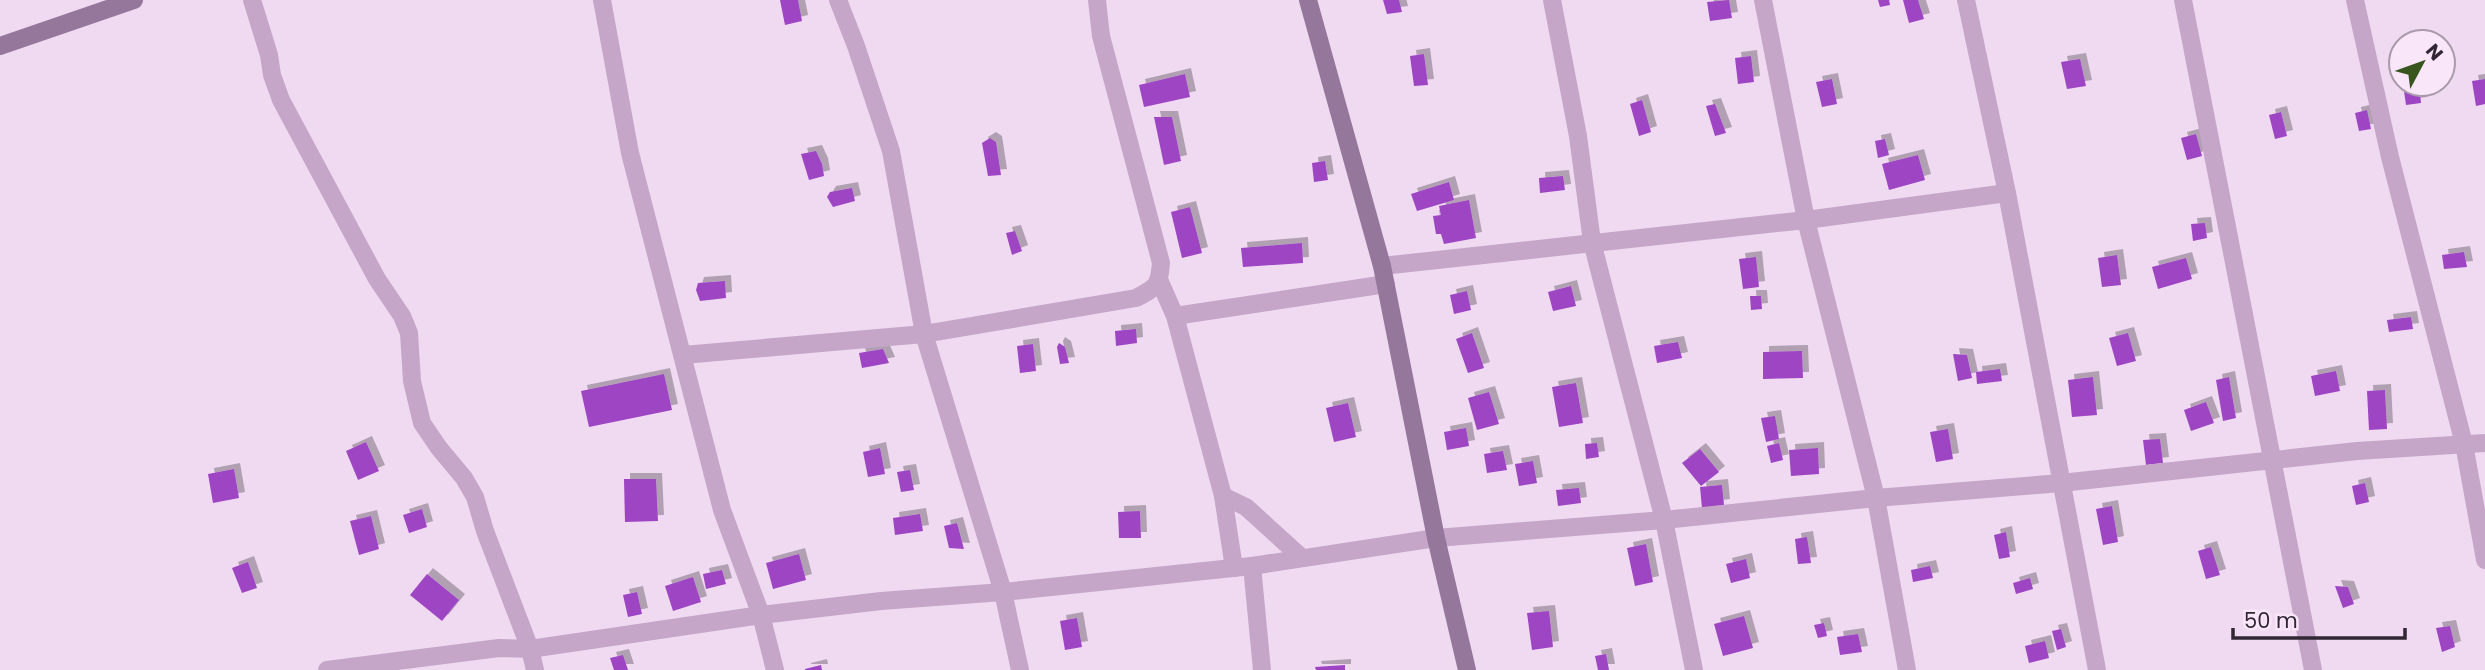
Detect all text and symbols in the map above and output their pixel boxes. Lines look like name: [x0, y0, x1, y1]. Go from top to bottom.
north arrow: [2387, 28, 2457, 98]
text: N: [2420, 38, 2449, 66]
scale bar: [2233, 596, 2404, 640]
text: 50 m: [2244, 606, 2298, 635]

